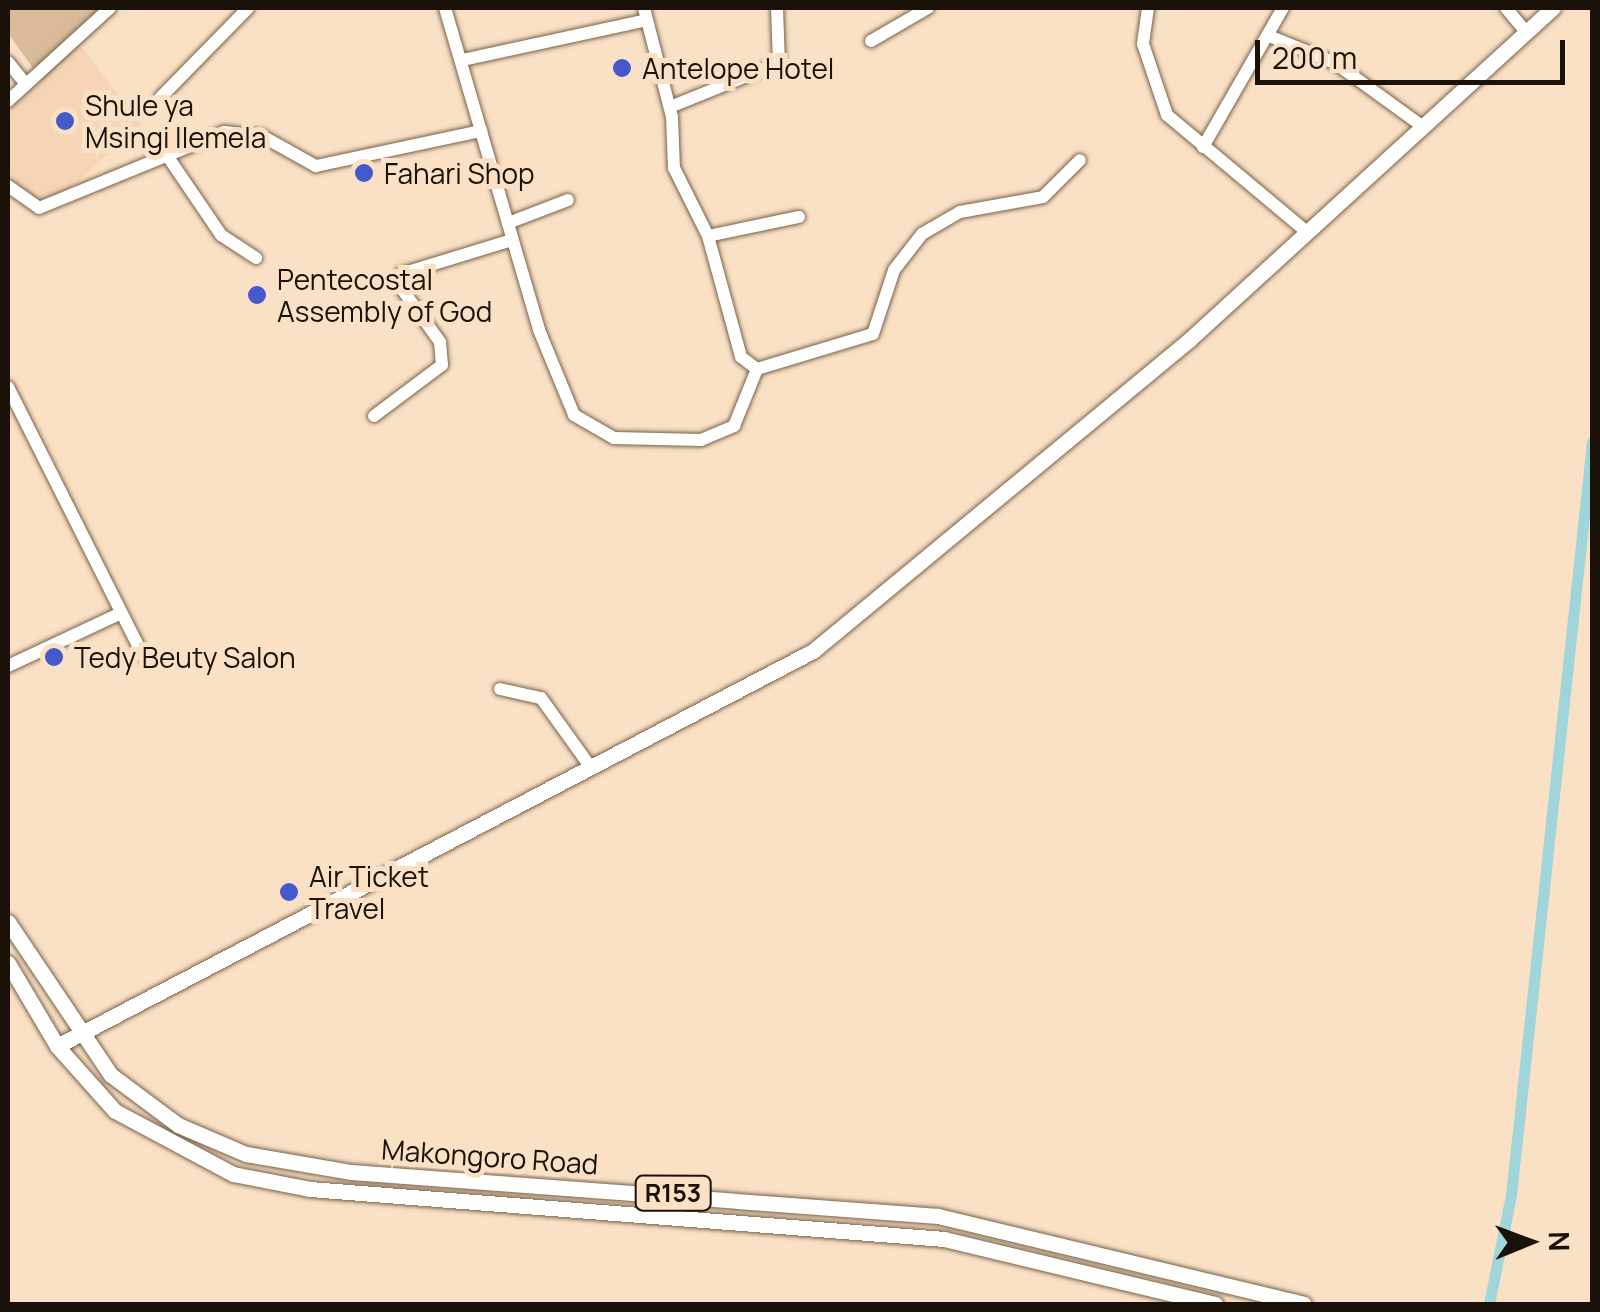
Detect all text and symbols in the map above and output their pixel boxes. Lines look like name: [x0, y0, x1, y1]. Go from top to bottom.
scale bar: [1260, 20, 1570, 82]
text: 200 m: [1272, 37, 1357, 78]
place label: Antelope Hotel: [642, 51, 834, 85]
marker: Antelope Hotel: [611, 57, 633, 79]
place label: Shule ya Msingi Ilemela: [85, 88, 266, 154]
marker: Shule ya Msingi Ilemela: [54, 110, 76, 132]
place label: Fahari Shop: [384, 156, 535, 190]
marker: Fahari Shop: [353, 162, 375, 184]
place label: Pentecostal Assembly of God: [277, 262, 492, 328]
marker: Pentecostal Assembly of God: [246, 284, 268, 306]
place label: Tedy Beuty Salon: [74, 640, 296, 674]
marker: Tedy Beuty Salon: [43, 646, 65, 668]
place label: Air Ticket Travel: [309, 859, 429, 925]
marker: Air Ticket Travel: [278, 881, 300, 903]
street label: Makongoro Road: [380, 1132, 600, 1180]
road number: R153: [633, 1173, 713, 1213]
north arrow: [1480, 1192, 1580, 1292]
text: N: [1541, 1231, 1579, 1252]

